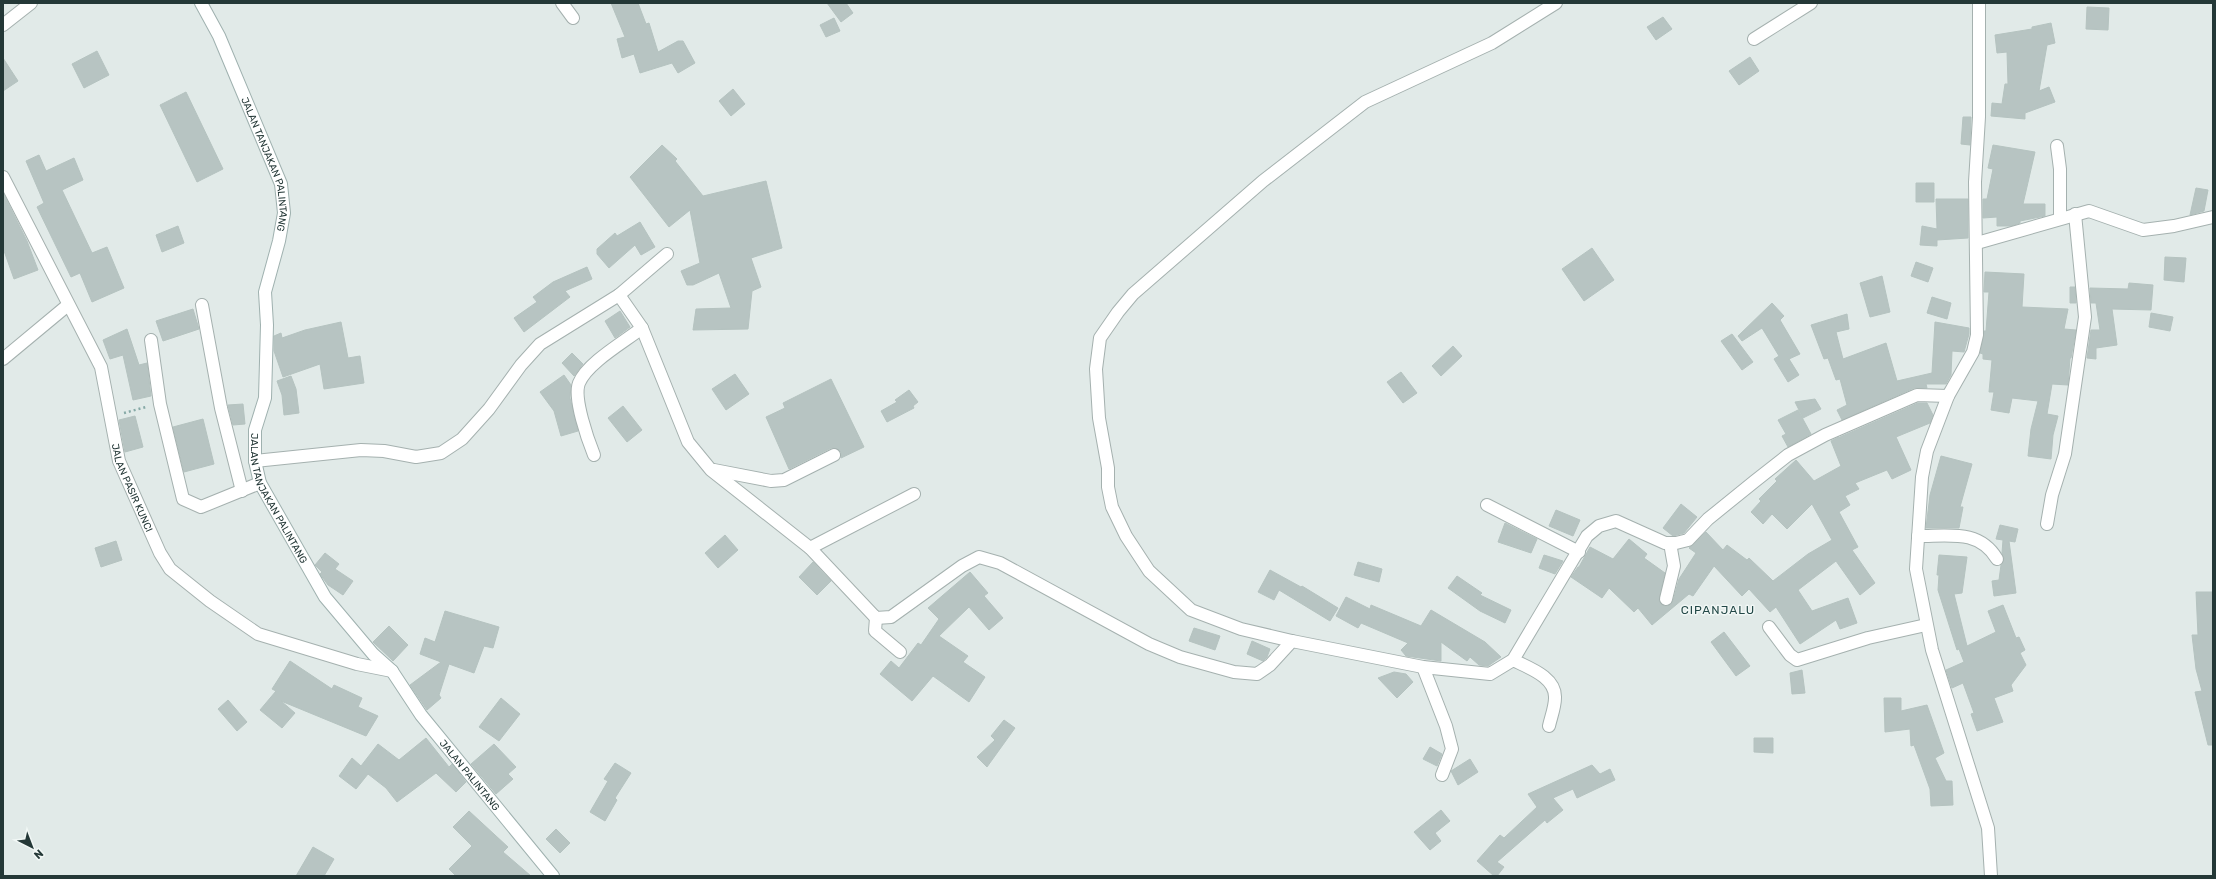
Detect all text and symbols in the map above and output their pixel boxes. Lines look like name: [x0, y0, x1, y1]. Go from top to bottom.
street label: JALAN TANJAKAN PALINTANG: [238, 95, 289, 232]
street label: JALAN TANJAKAN PALINTANG: [248, 433, 310, 566]
street label: JALAN PASIR KUNCI: [109, 443, 155, 534]
district label: CIPANJALU: [1681, 603, 1755, 617]
street label: JALAN PALINTANG: [437, 738, 502, 814]
north arrow: [12, 827, 52, 867]
text: N: [31, 847, 46, 862]

